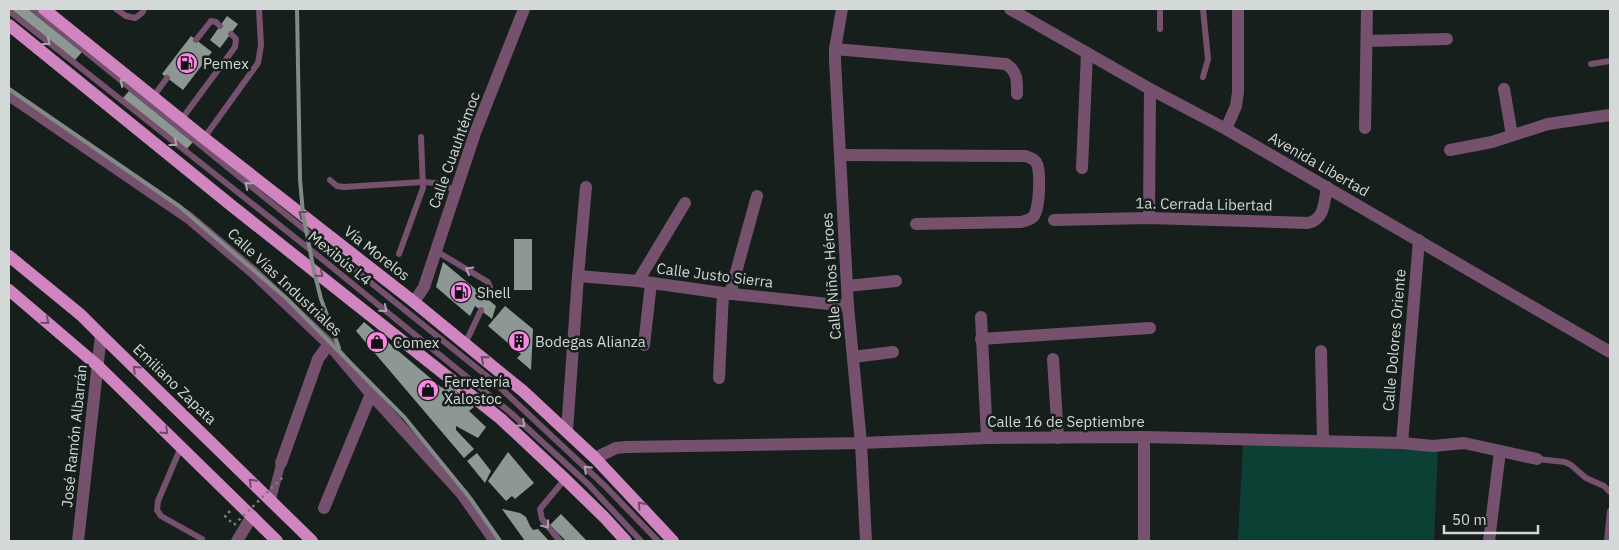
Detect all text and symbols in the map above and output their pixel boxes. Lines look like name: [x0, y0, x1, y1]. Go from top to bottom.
one-way arrow: [41, 36, 50, 44]
fuel station icon: Pemex: [175, 51, 199, 75]
place label: Pemex: [203, 54, 249, 73]
one-way arrow: [120, 79, 129, 87]
street label: Calle Cuauhtémoc: [424, 89, 484, 211]
street label: Avenida Libertad: [1265, 128, 1373, 200]
one-way arrow: [168, 137, 177, 145]
one-way arrow: [245, 181, 254, 190]
street label: 1a. Cerrada Libertad: [1135, 193, 1273, 215]
one-way arrow: [299, 211, 308, 219]
street label: Calle Niños Héroes: [817, 212, 845, 340]
street label: Vía Morelos: [340, 221, 414, 285]
street label: Calle Vías Industriales: [224, 224, 346, 340]
street label: Mexibús L4: [304, 227, 376, 289]
street label: Calle Justo Sierra: [656, 258, 774, 292]
one-way arrow: [466, 267, 475, 277]
street label: Calle Dolores Oriente: [1378, 268, 1410, 412]
one-way arrow: [314, 269, 323, 277]
fuel station icon: Shell: [449, 280, 473, 304]
place label: Shell: [477, 283, 511, 302]
one-way arrow: [378, 304, 387, 313]
one-way arrow: [41, 315, 50, 324]
building icon: Bodegas Alianza: [507, 329, 531, 353]
shop icon: Comex: [365, 330, 389, 354]
place label: Bodegas Alianza: [535, 332, 646, 351]
place label: Comex: [393, 333, 440, 352]
street label: Emiliano Zapata: [129, 339, 221, 429]
one-way arrow: [480, 355, 489, 364]
street label: José Ramón Albarrán: [57, 363, 91, 509]
one-way arrow: [133, 366, 142, 375]
place label: Ferretería Xalostoc: [444, 372, 510, 408]
shop icon: Ferretería Xalostoc: [416, 378, 440, 402]
street label: Calle 16 de Septiembre: [987, 412, 1145, 431]
one-way arrow: [517, 418, 526, 427]
one-way arrow: [160, 425, 169, 434]
one-way arrow: [584, 466, 593, 475]
one-way arrow: [249, 479, 258, 488]
one-way arrow: [638, 502, 647, 511]
scale bar: [1444, 502, 1538, 534]
text: 50 m: [1452, 510, 1487, 529]
one-way arrow: [541, 519, 549, 528]

